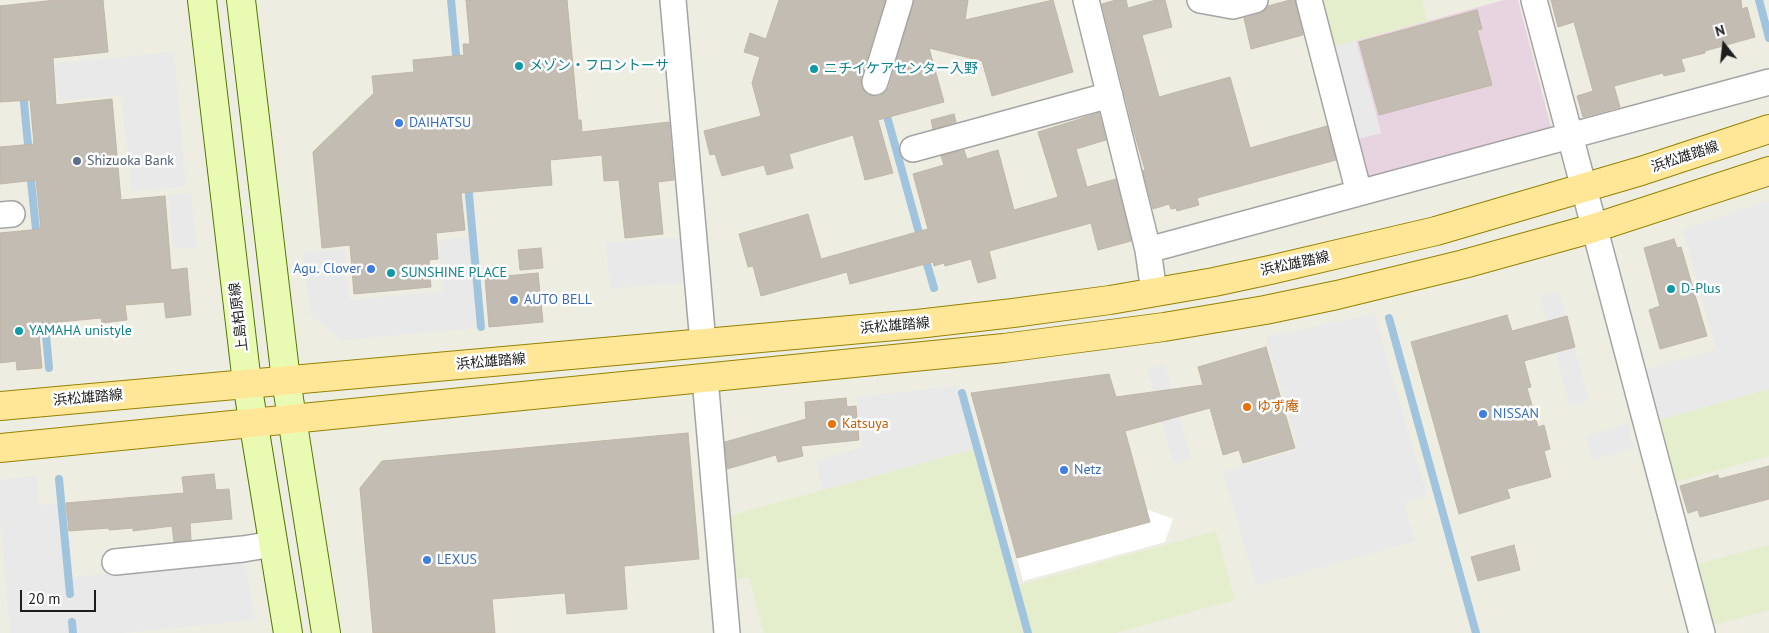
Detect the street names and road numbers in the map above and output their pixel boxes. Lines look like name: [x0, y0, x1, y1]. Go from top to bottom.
street label: 浜松雄踏線: [1649, 138, 1721, 176]
street label: 浜松雄踏線: [1259, 249, 1331, 279]
street label: 上島柏原線: [226, 281, 252, 353]
street label: 浜松雄踏線: [859, 315, 931, 337]
street label: 浜松雄踏線: [455, 351, 527, 373]
street label: 浜松雄踏線: [52, 387, 124, 409]

